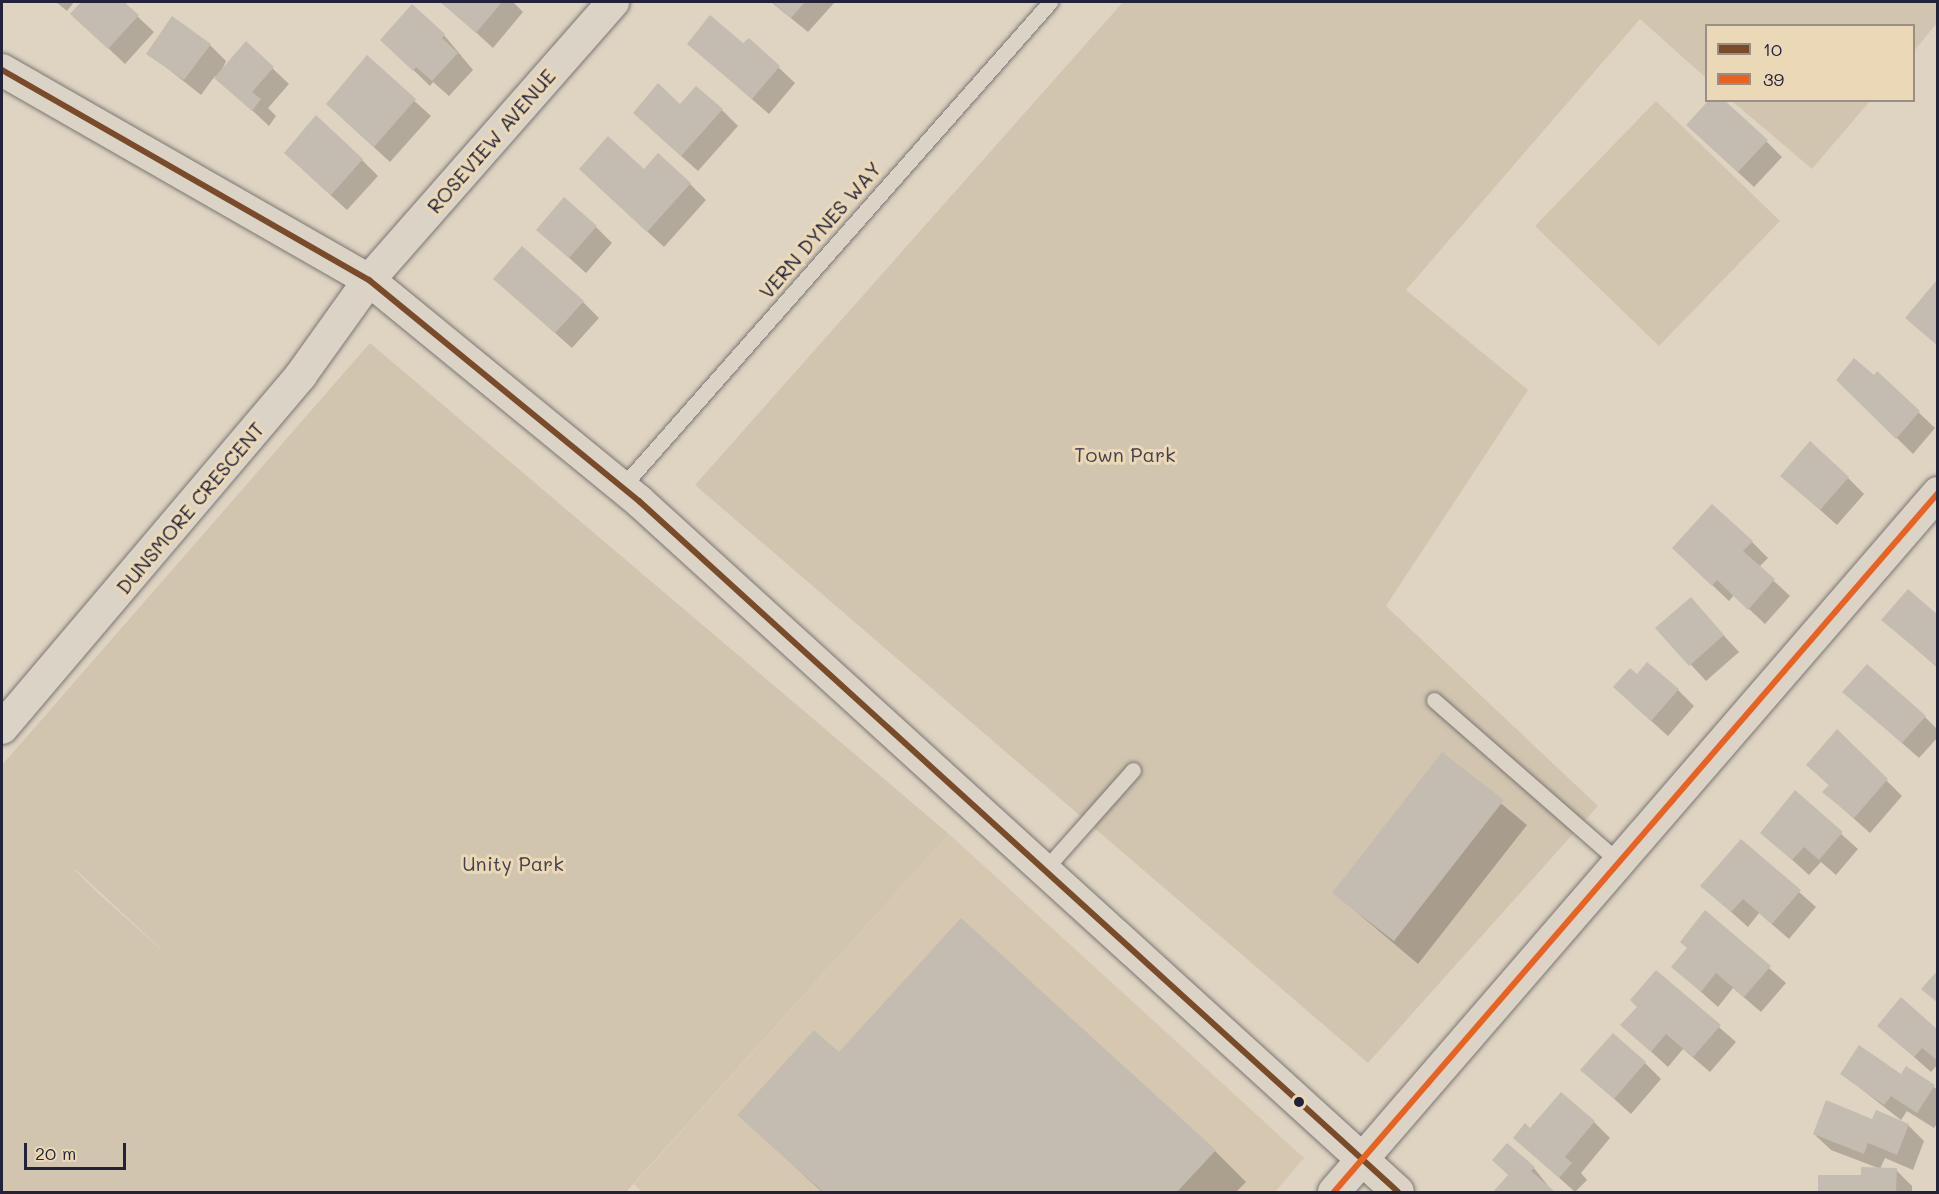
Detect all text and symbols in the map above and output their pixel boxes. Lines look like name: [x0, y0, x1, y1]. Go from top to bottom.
legend: [1705, 24, 1915, 102]
text: 10: [1763, 37, 1782, 61]
street label: ROSEVIEW AVENUE: [422, 64, 560, 218]
text: 39: [1763, 67, 1784, 91]
street label: VERN DYNES WAY: [754, 157, 886, 303]
street label: DUNSMORE CRESCENT: [111, 417, 269, 599]
park label: Town Park: [1074, 442, 1176, 466]
park label: Unity Park: [462, 851, 564, 875]
unlabelled marker: [1293, 1096, 1305, 1108]
scale bar: [27, 1131, 129, 1169]
text: 20 m: [35, 1141, 76, 1165]

